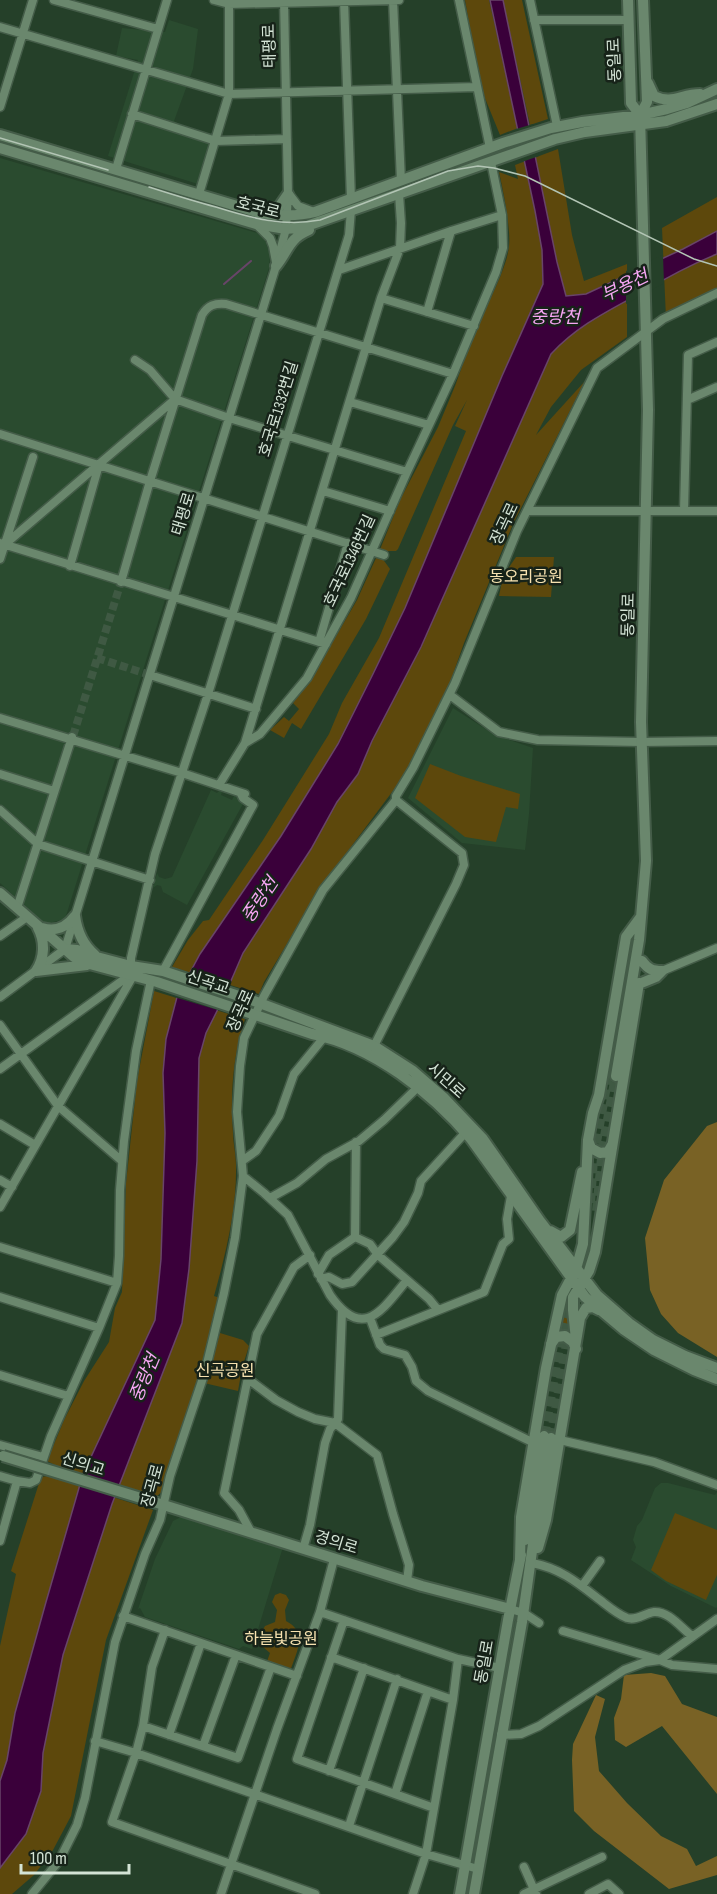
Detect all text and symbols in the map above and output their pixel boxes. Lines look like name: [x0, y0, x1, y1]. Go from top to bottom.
street label: 태평로: [260, 23, 280, 68]
street label: 동일로: [605, 37, 625, 82]
street label: 호국로: [234, 193, 282, 223]
water label: 부용천: [598, 265, 654, 306]
water label: 중랑천: [530, 307, 582, 328]
street label: 호국로1332번길: [255, 359, 303, 459]
street label: 태평로: [168, 490, 200, 538]
street label: 장곡로: [487, 500, 523, 548]
street label: 호국로1346번길: [320, 512, 380, 610]
park label: 동오리공원: [489, 568, 563, 587]
street label: 동일로: [619, 592, 639, 637]
water label: 중랑천: [237, 872, 284, 926]
street label: 신곡교: [184, 967, 232, 999]
street label: 장곡로: [223, 987, 259, 1035]
street label: 시민로: [423, 1059, 469, 1103]
water label: 중랑천: [126, 1349, 165, 1405]
park label: 신곡공원: [196, 1362, 254, 1381]
street label: 신의교: [59, 1449, 107, 1481]
street label: 장곡로: [138, 1462, 168, 1510]
street label: 경의로: [312, 1527, 360, 1559]
park label: 하늘빛공원: [244, 1630, 318, 1649]
street label: 동일로: [472, 1638, 498, 1685]
scale bar: [21, 1837, 129, 1875]
text: 100 m: [30, 1848, 67, 1869]

